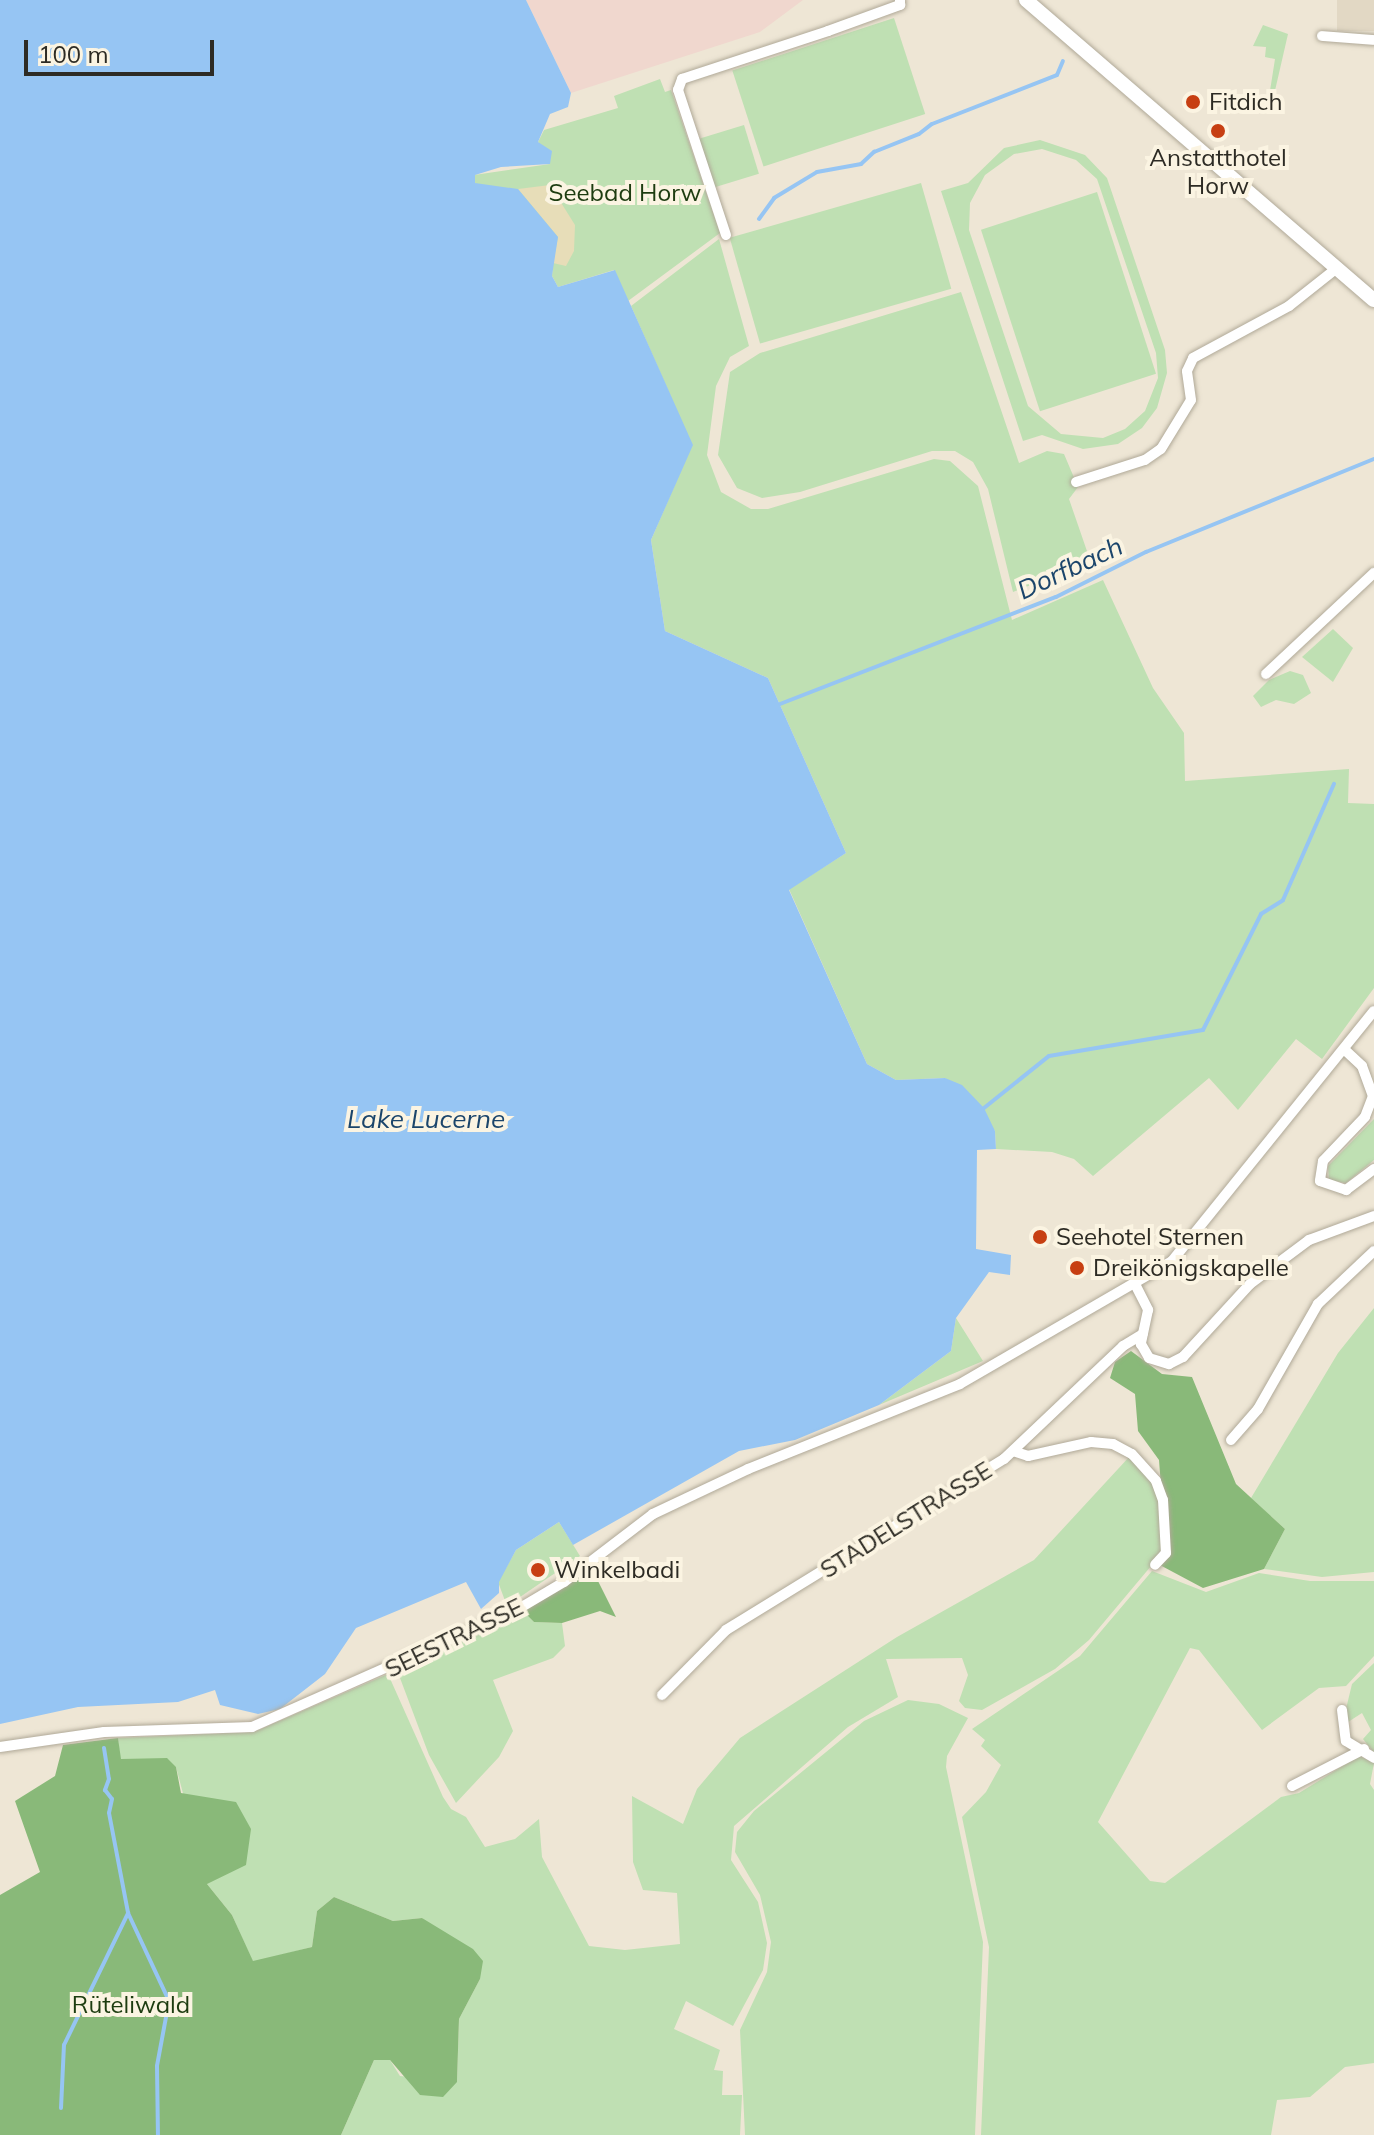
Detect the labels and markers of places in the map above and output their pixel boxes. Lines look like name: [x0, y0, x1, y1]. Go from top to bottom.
place label: Fitdich: [1209, 88, 1283, 116]
marker: Fitdich: [1184, 93, 1202, 111]
marker: Anstatthotel Horw: [1209, 122, 1227, 140]
place label: Anstatthotel Horw: [1149, 144, 1287, 200]
place label: Seehotel Sternen: [1056, 1223, 1244, 1251]
marker: Seehotel Sternen: [1031, 1228, 1049, 1246]
place label: Dreikönigskapelle: [1093, 1254, 1289, 1282]
marker: Dreikönigskapelle: [1068, 1259, 1086, 1277]
place label: Winkelbadi: [554, 1556, 680, 1584]
marker: Winkelbadi: [529, 1561, 547, 1579]

